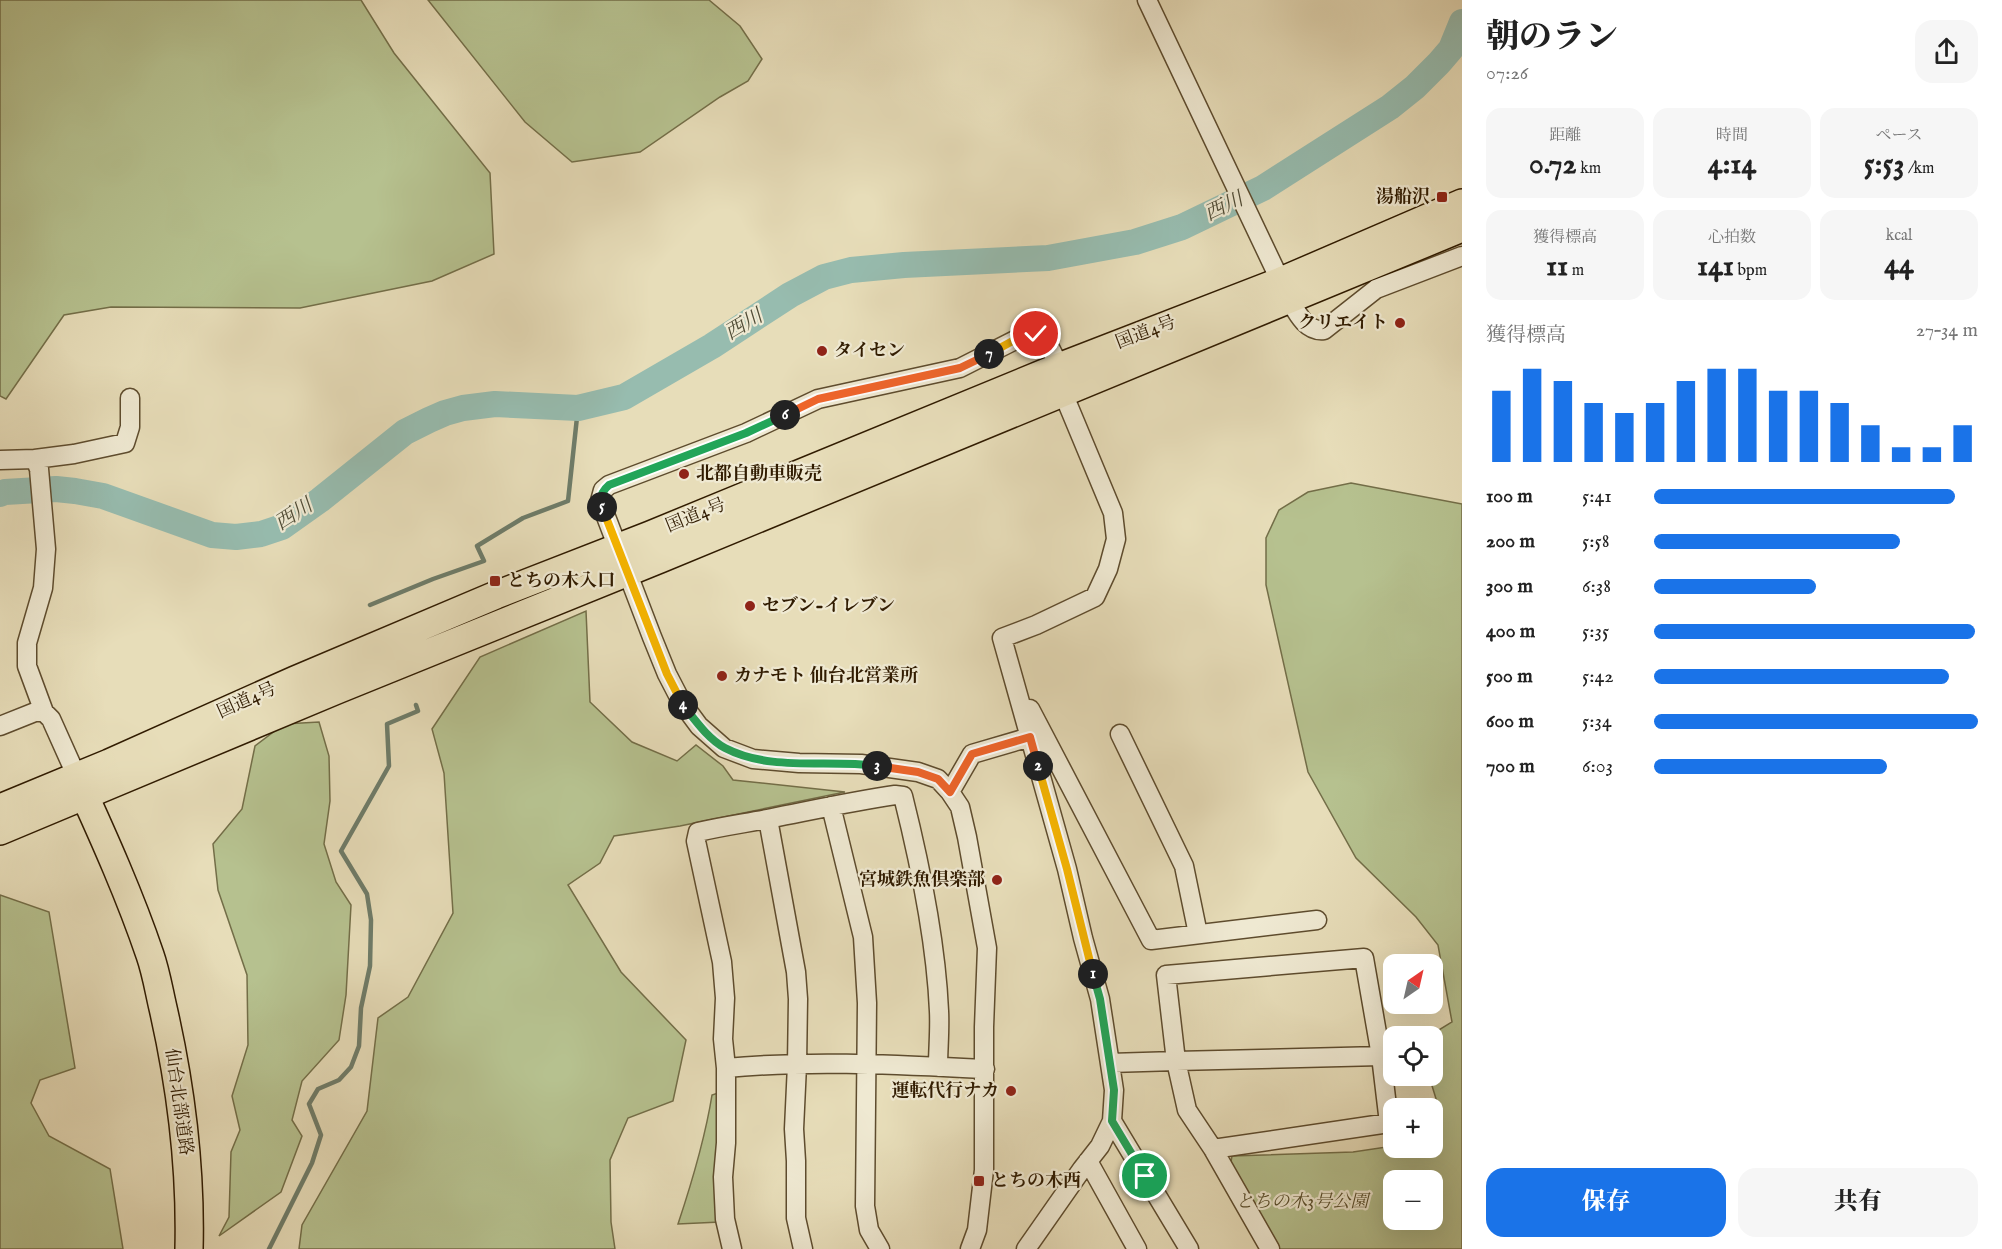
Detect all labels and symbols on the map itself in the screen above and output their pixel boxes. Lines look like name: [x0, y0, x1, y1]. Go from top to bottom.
water label: 西川: [1201, 186, 1249, 227]
place label: 湯船沢: [1376, 186, 1430, 209]
marker: 湯船沢: [1435, 190, 1449, 204]
water label: 西川: [720, 303, 769, 346]
pin: [1010, 308, 1061, 359]
street label: 国道4号: [1113, 311, 1179, 355]
place label: クリエイト: [1298, 312, 1388, 335]
marker: クリエイト: [1393, 316, 1407, 330]
pin: 7: [974, 339, 1004, 369]
place label: タイセン: [834, 340, 905, 363]
marker: タイセン: [815, 344, 829, 358]
pin: 6: [770, 400, 800, 430]
place label: 北都自動車販売: [696, 463, 822, 486]
marker: 北都自動車販売: [677, 467, 691, 481]
pin: 5: [587, 492, 617, 522]
water label: 西川: [270, 493, 319, 536]
street label: 国道4号: [663, 494, 729, 538]
place label: とちの木入口: [507, 570, 615, 593]
marker: とちの木入口: [488, 574, 502, 588]
place label: セブン-イレブン: [762, 595, 895, 618]
marker: セブン-イレブン: [743, 599, 757, 613]
place label: カナモト 仙台北営業所: [734, 665, 918, 688]
marker: カナモト 仙台北営業所: [715, 669, 729, 683]
street label: 国道4号: [214, 678, 280, 724]
pin: 4: [668, 690, 698, 720]
pin: 3: [862, 751, 892, 781]
pin: 2: [1023, 751, 1053, 781]
place label: 宮城鉄魚倶楽部: [859, 869, 985, 892]
marker: 宮城鉄魚倶楽部: [990, 873, 1004, 887]
north arrow: [1383, 954, 1443, 1014]
pin: 1: [1078, 959, 1108, 989]
street label: 仙台北部道路: [159, 1047, 197, 1157]
place label: 運転代行ナカ: [891, 1080, 999, 1103]
marker: 運転代行ナカ: [1004, 1084, 1018, 1098]
pin: [1119, 1150, 1170, 1201]
place label: とちの木西: [991, 1170, 1081, 1193]
marker: とちの木西: [972, 1174, 986, 1188]
park label: とちの木3号公園: [1236, 1191, 1371, 1214]

